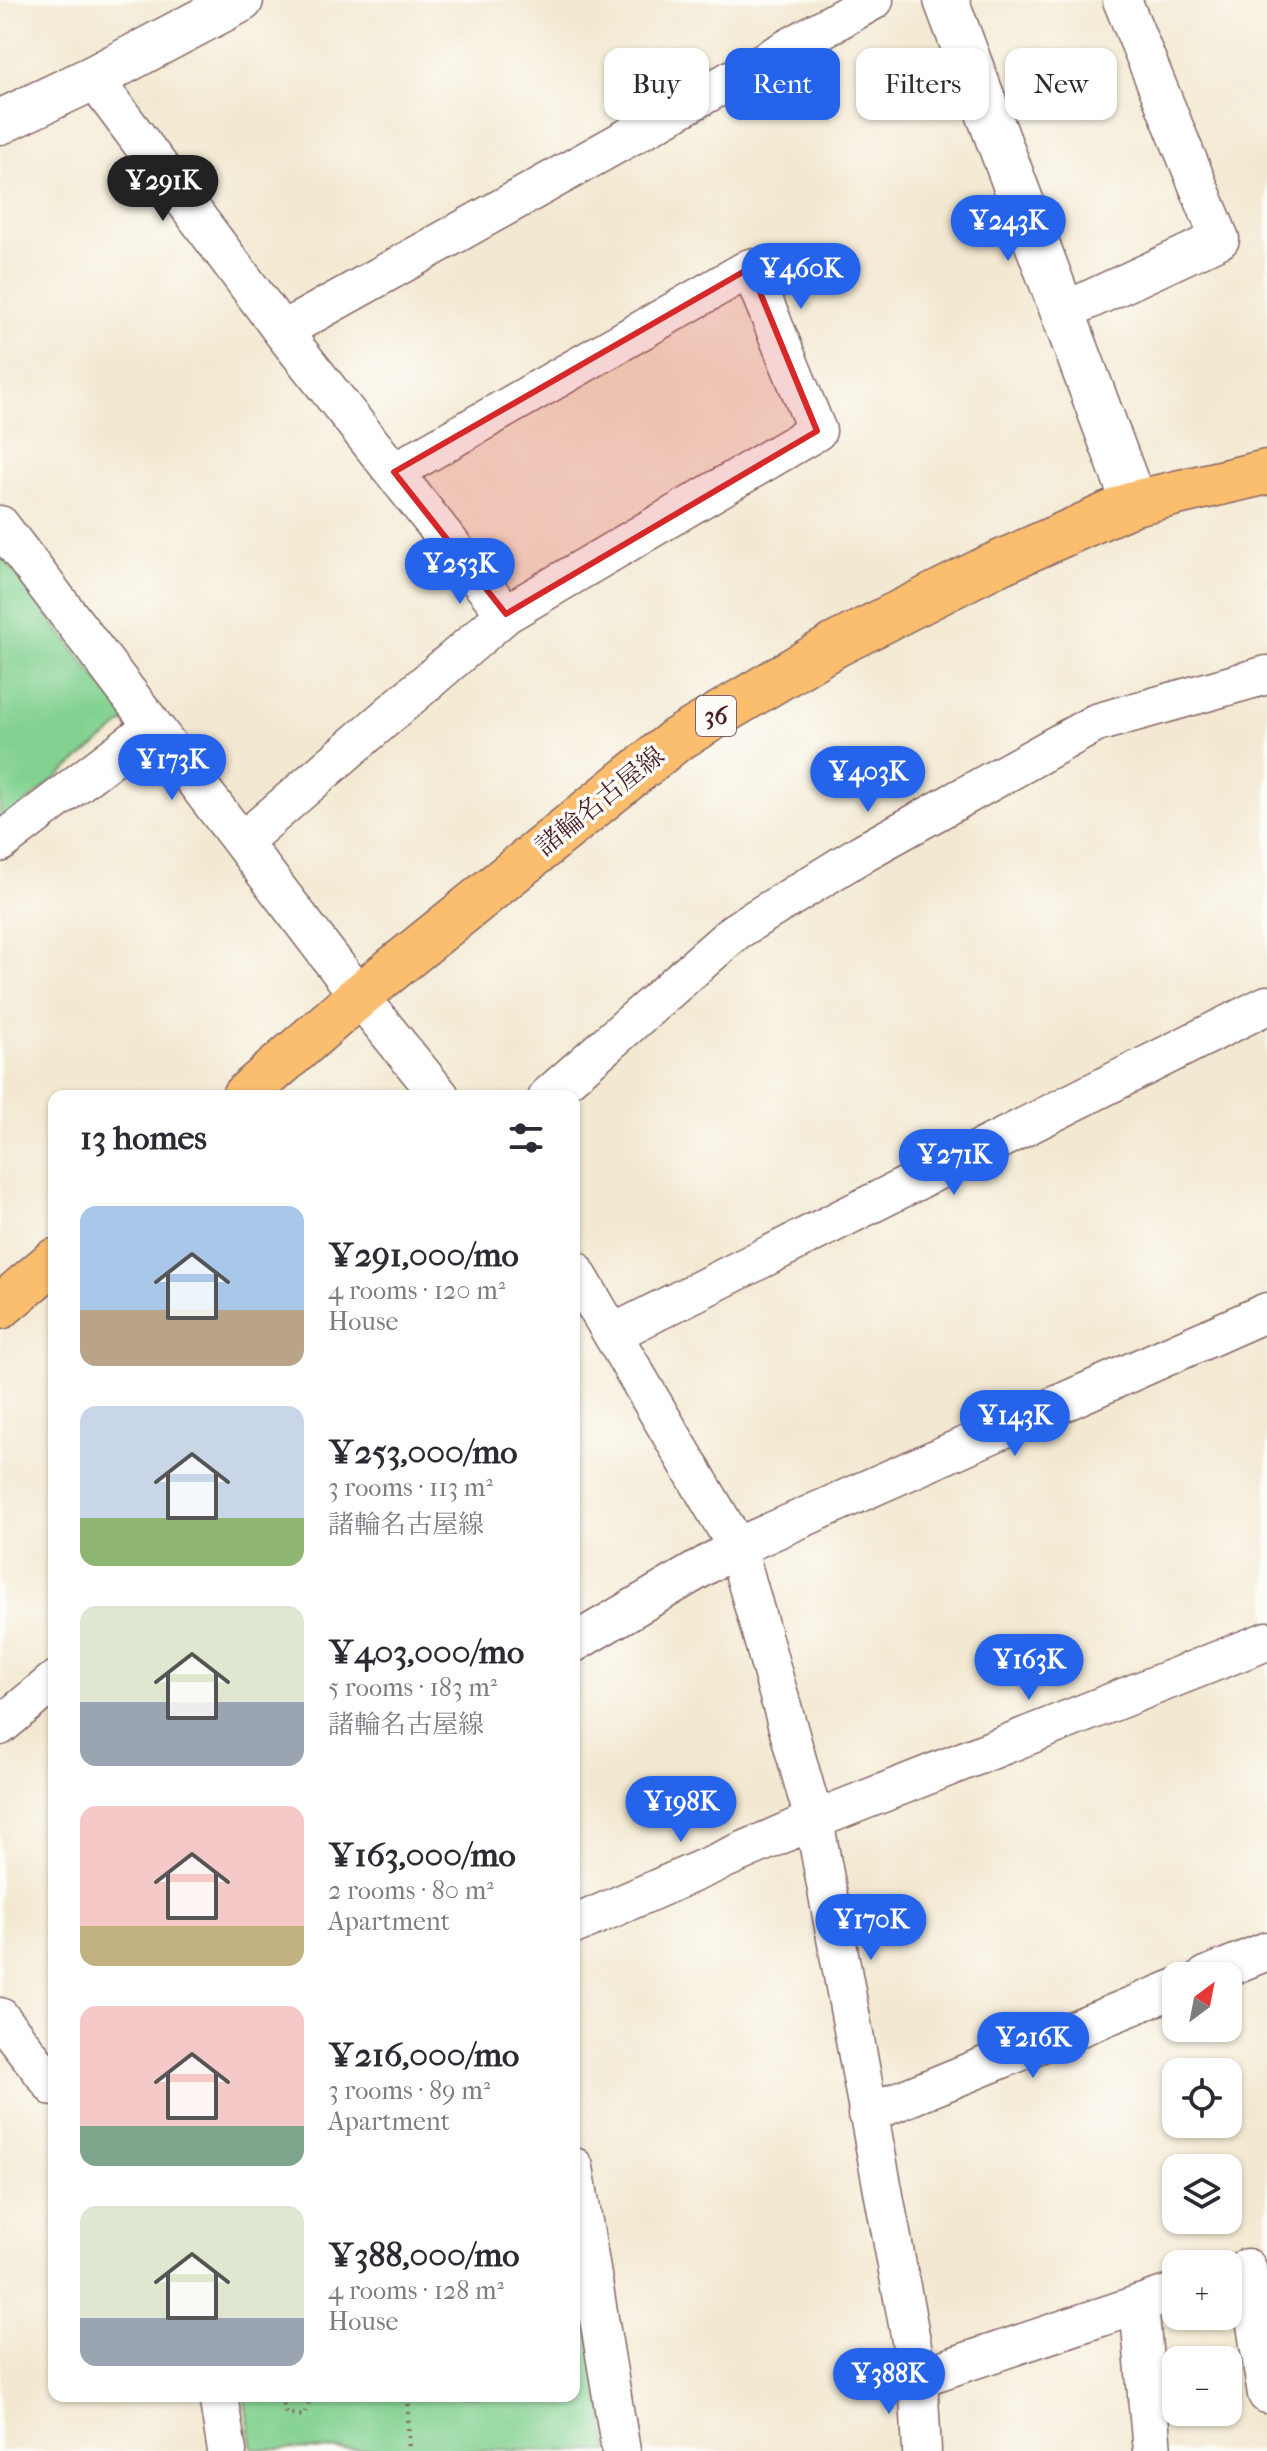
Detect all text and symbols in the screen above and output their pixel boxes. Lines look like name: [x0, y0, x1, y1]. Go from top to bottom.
chip: Buy: [604, 48, 709, 120]
chip: Rent: [725, 48, 840, 120]
chip: Filters: [856, 48, 989, 120]
chip: New: [1005, 48, 1117, 120]
pin: ¥291K: [107, 155, 219, 223]
text: ¥291K: [125, 165, 201, 196]
pin: ¥243K: [952, 195, 1064, 263]
text: ¥243K: [969, 205, 1047, 236]
pin: ¥460K: [745, 243, 857, 311]
text: ¥460K: [760, 253, 842, 284]
pin: ¥253K: [404, 538, 516, 606]
text: ¥253K: [423, 548, 497, 579]
road number: 36: [696, 696, 736, 736]
pin: ¥173K: [116, 734, 228, 802]
street label: 諸輪名古屋線: [530, 740, 670, 862]
text: ¥173K: [136, 744, 208, 775]
pin: ¥403K: [812, 746, 924, 814]
text: ¥403K: [828, 756, 908, 787]
icon: filters: [504, 1116, 548, 1160]
text: 13 homes: [80, 1118, 207, 1158]
pin: ¥271K: [898, 1129, 1010, 1197]
text: ¥271K: [917, 1139, 991, 1170]
text: ¥291,000/mo: [328, 1235, 519, 1275]
icon: home: [144, 1238, 240, 1334]
text: 4 rooms · 120 m²: [328, 1275, 505, 1306]
text: House: [328, 1306, 398, 1337]
pin: ¥143K: [959, 1390, 1071, 1458]
text: ¥143K: [978, 1400, 1052, 1431]
text: ¥253,000/mo: [328, 1432, 518, 1472]
icon: home: [144, 1438, 240, 1534]
text: 3 rooms · 113 m²: [328, 1472, 493, 1503]
text: 諸輪名古屋線: [328, 1509, 484, 1540]
text: ¥403,000/mo: [328, 1632, 524, 1672]
pin: ¥163K: [973, 1634, 1085, 1702]
icon: home: [144, 1638, 240, 1734]
text: ¥163K: [992, 1644, 1066, 1675]
text: 5 rooms · 183 m²: [328, 1672, 497, 1703]
text: 諸輪名古屋線: [328, 1709, 484, 1740]
pin: ¥198K: [625, 1776, 737, 1844]
text: ¥198K: [643, 1786, 719, 1817]
text: ¥163,000/mo: [328, 1835, 516, 1875]
icon: home: [144, 1838, 240, 1934]
text: 2 rooms · 80 m²: [328, 1875, 494, 1906]
pin: ¥170K: [815, 1894, 927, 1962]
text: ¥170K: [833, 1904, 909, 1935]
text: Apartment: [328, 1906, 450, 1937]
north arrow: [1162, 1962, 1242, 2042]
map controls: [1162, 1962, 1242, 2426]
pin: ¥216K: [977, 2012, 1089, 2080]
text: ¥216K: [995, 2022, 1071, 2053]
text: ¥216,000/mo: [328, 2035, 519, 2075]
icon: home: [144, 2038, 240, 2134]
button: locate: [1162, 2058, 1242, 2138]
text: 3 rooms · 89 m²: [328, 2075, 490, 2106]
text: Apartment: [328, 2106, 450, 2137]
button: layers: [1162, 2154, 1242, 2234]
text: ¥388,000/mo: [328, 2235, 520, 2275]
icon: home: [144, 2238, 240, 2334]
button: +: [1162, 2250, 1242, 2330]
text: 4 rooms · 128 m²: [328, 2275, 504, 2306]
text: House: [328, 2306, 398, 2337]
button: −: [1162, 2346, 1242, 2426]
pin: ¥388K: [833, 2348, 945, 2416]
text: ¥388K: [851, 2358, 927, 2389]

